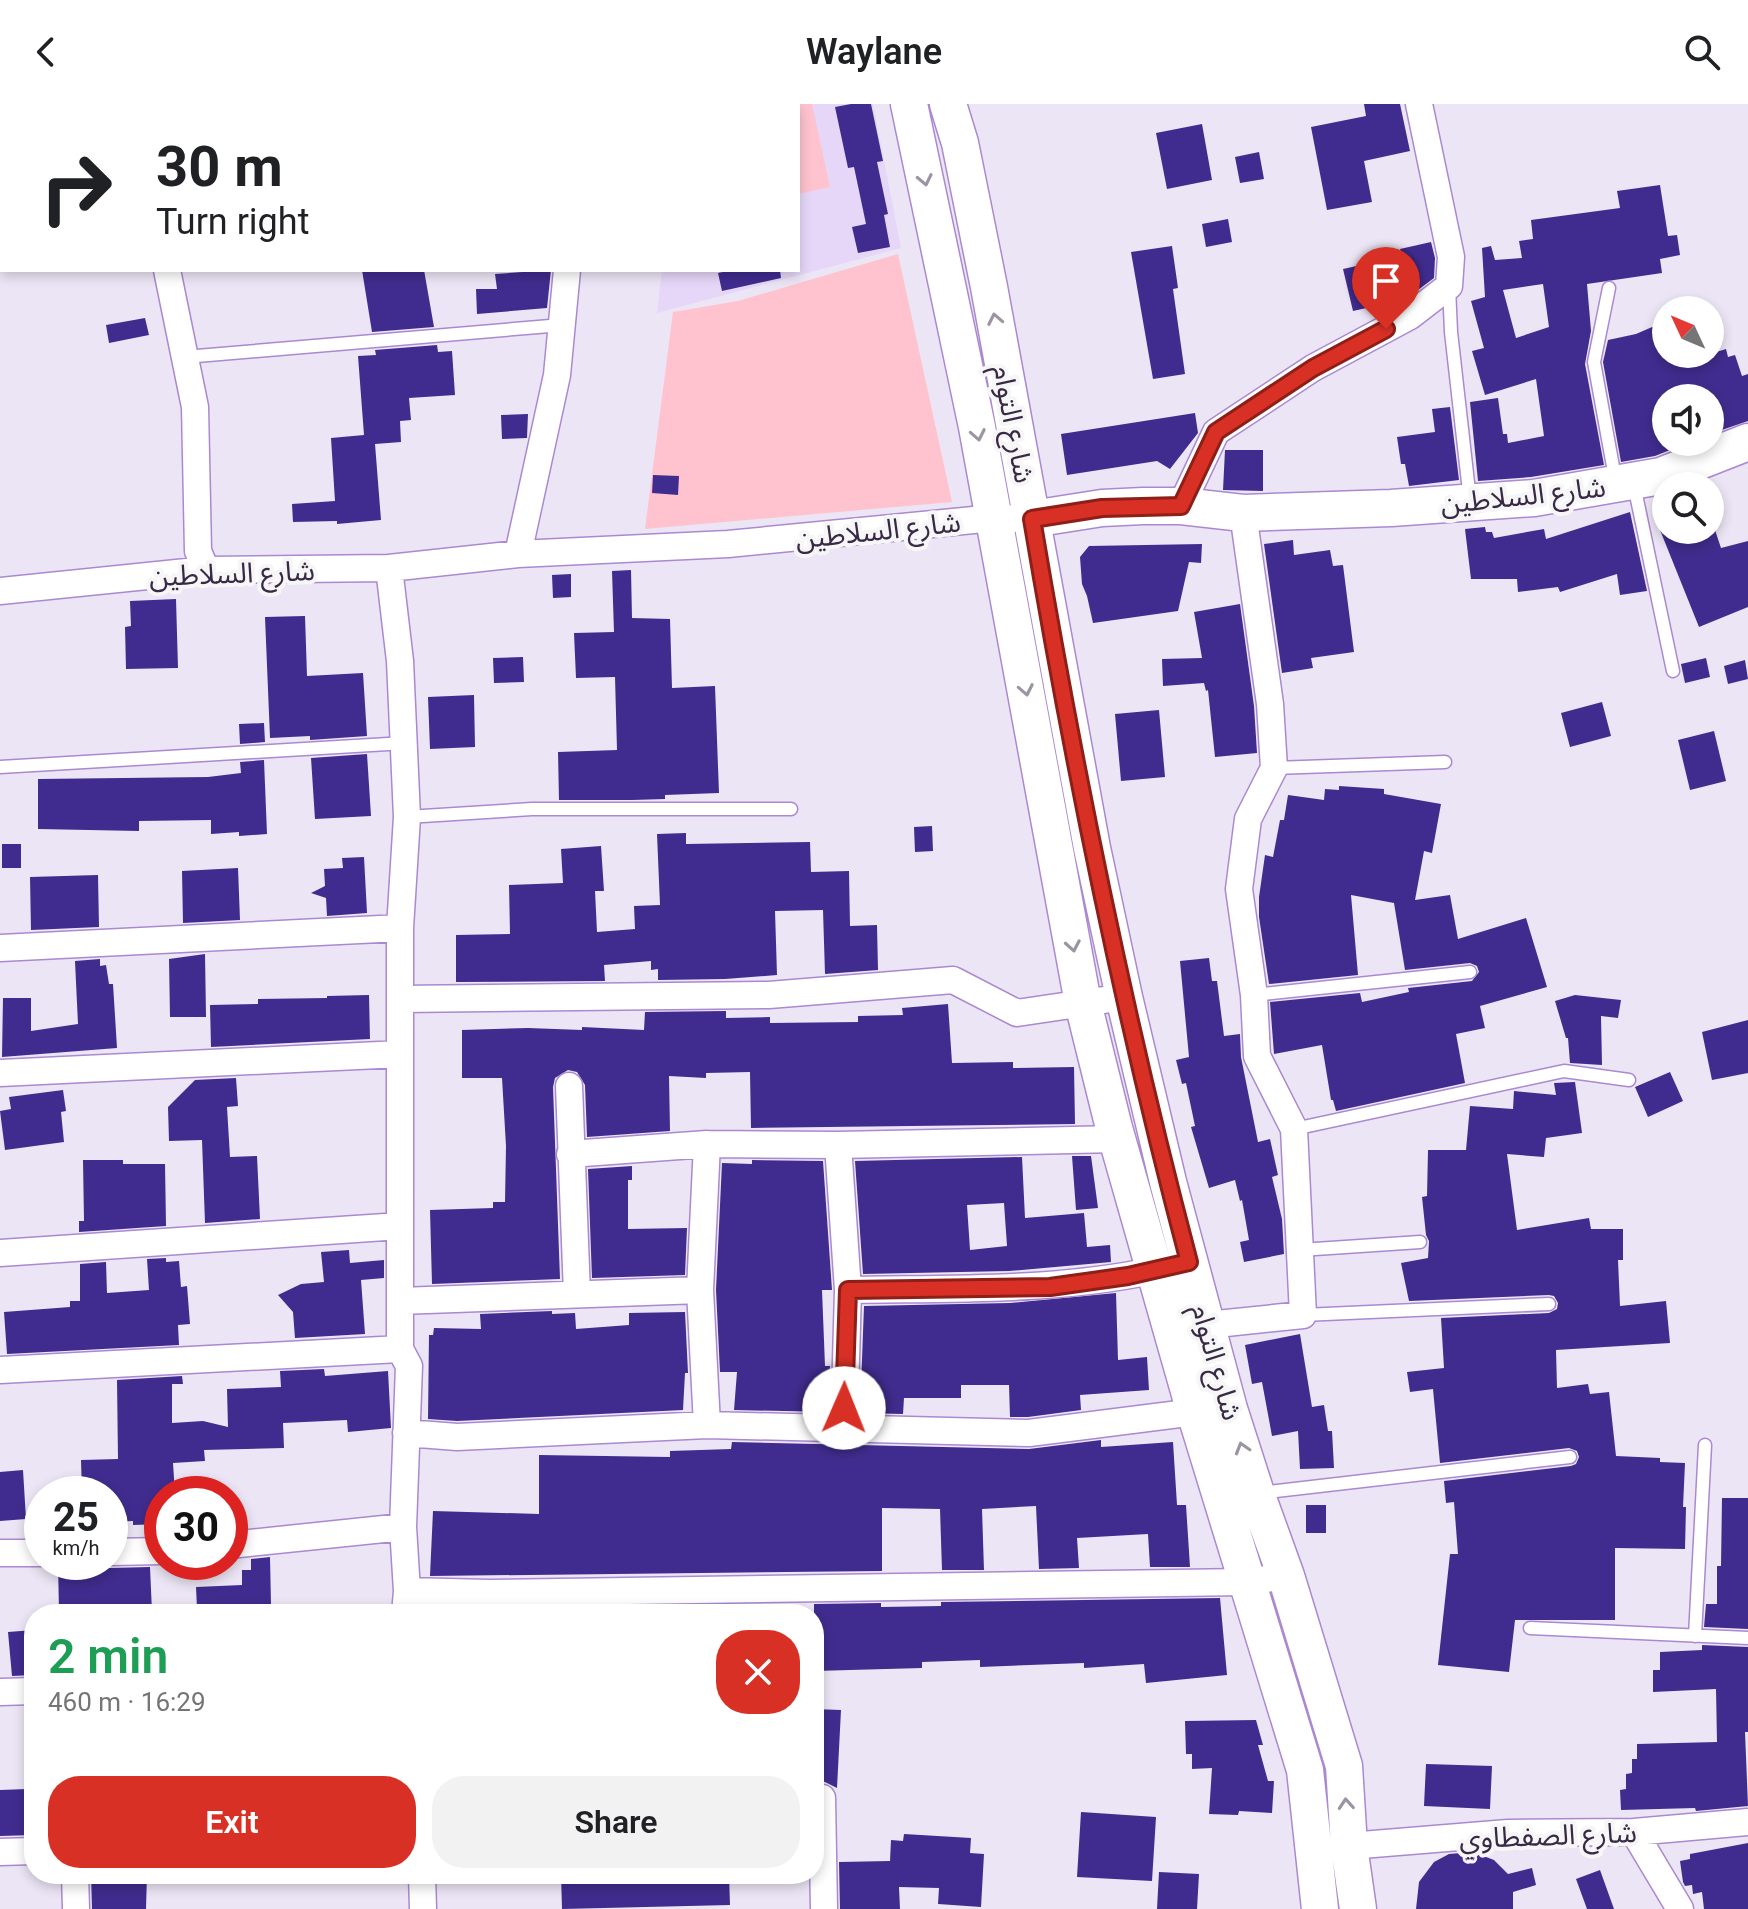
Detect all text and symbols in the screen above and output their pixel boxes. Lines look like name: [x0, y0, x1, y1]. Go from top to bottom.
icon: back: [24, 30, 68, 74]
icon: search: [1680, 30, 1724, 74]
text: Waylane: [806, 31, 942, 73]
text: 30 m: [156, 134, 283, 200]
icon: right: [24, 136, 128, 240]
one-way arrow: [916, 173, 933, 187]
text: Turn right: [156, 201, 309, 243]
pin: [1352, 247, 1420, 329]
icon: arrive: [1364, 259, 1408, 303]
north arrow: [1652, 296, 1724, 368]
map controls: [1652, 296, 1724, 544]
one-way arrow: [987, 313, 1004, 326]
street label: شارع التوام: [982, 362, 1041, 487]
button: sound: [1652, 384, 1724, 456]
one-way arrow: [969, 428, 986, 441]
street label: شارع السلاطين: [1439, 470, 1608, 525]
button: search: [1652, 472, 1724, 544]
street label: شارع السلاطين: [794, 505, 963, 560]
street label: شارع السلاطين: [149, 554, 316, 597]
one-way arrow: [1017, 684, 1034, 697]
one-way arrow: [1063, 939, 1080, 953]
street label: شارع التوام: [1180, 1300, 1249, 1425]
position arrow: [802, 1366, 886, 1450]
one-way arrow: [1235, 1442, 1251, 1456]
speed limit sign: 30: [144, 1476, 248, 1580]
text: 25: [53, 1494, 99, 1541]
text: km/h: [53, 1536, 99, 1560]
text: 2 min: [48, 1628, 168, 1685]
button: close: [716, 1630, 800, 1714]
text: 460 m · 16:29: [48, 1687, 206, 1717]
button: Exit: [48, 1776, 416, 1868]
button: Share: [432, 1776, 800, 1868]
one-way arrow: [1338, 1797, 1355, 1810]
street label: شارع الصفطاوي: [1459, 1816, 1638, 1860]

